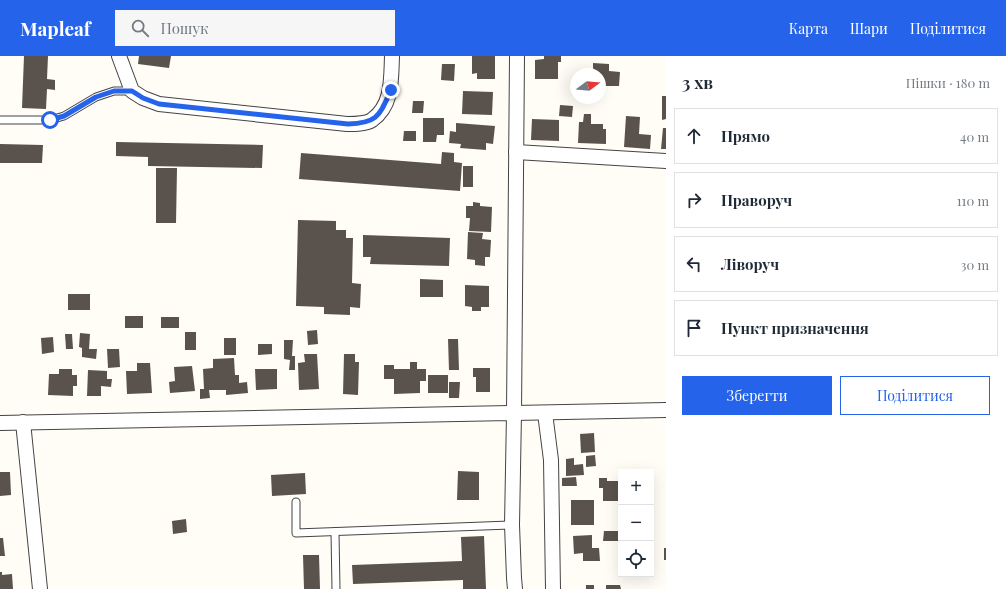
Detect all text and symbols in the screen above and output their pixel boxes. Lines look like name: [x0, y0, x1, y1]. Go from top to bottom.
search box: [115, 10, 395, 46]
text: Mapleaf: [20, 15, 91, 41]
icon: search: [129, 17, 151, 39]
text: Пошук: [161, 18, 209, 38]
text: Карта: [789, 19, 828, 38]
text: Шари: [850, 19, 888, 38]
text: Поділитися: [910, 19, 986, 38]
north arrow: [570, 68, 606, 104]
text: 3 хв: [682, 71, 713, 93]
text: Пішки · 180 m: [906, 74, 990, 91]
route end: [382, 81, 400, 99]
route start: [41, 111, 59, 129]
icon: ahead: [683, 125, 705, 147]
text: Прямо: [721, 126, 770, 146]
text: 40 m: [960, 128, 989, 145]
icon: right: [683, 189, 705, 211]
text: Праворуч: [721, 190, 792, 210]
text: 110 m: [957, 192, 989, 209]
icon: left: [683, 253, 705, 275]
text: Ліворуч: [721, 254, 779, 274]
text: 30 m: [961, 256, 989, 273]
icon: arrive: [683, 317, 705, 339]
text: Пункт призначення: [721, 318, 869, 338]
button: Зберегти: [682, 376, 832, 415]
button: Поділитися: [840, 376, 990, 415]
map controls: [618, 469, 654, 577]
button: +: [618, 469, 654, 505]
button: −: [618, 505, 654, 541]
button: locate: [618, 541, 654, 577]

